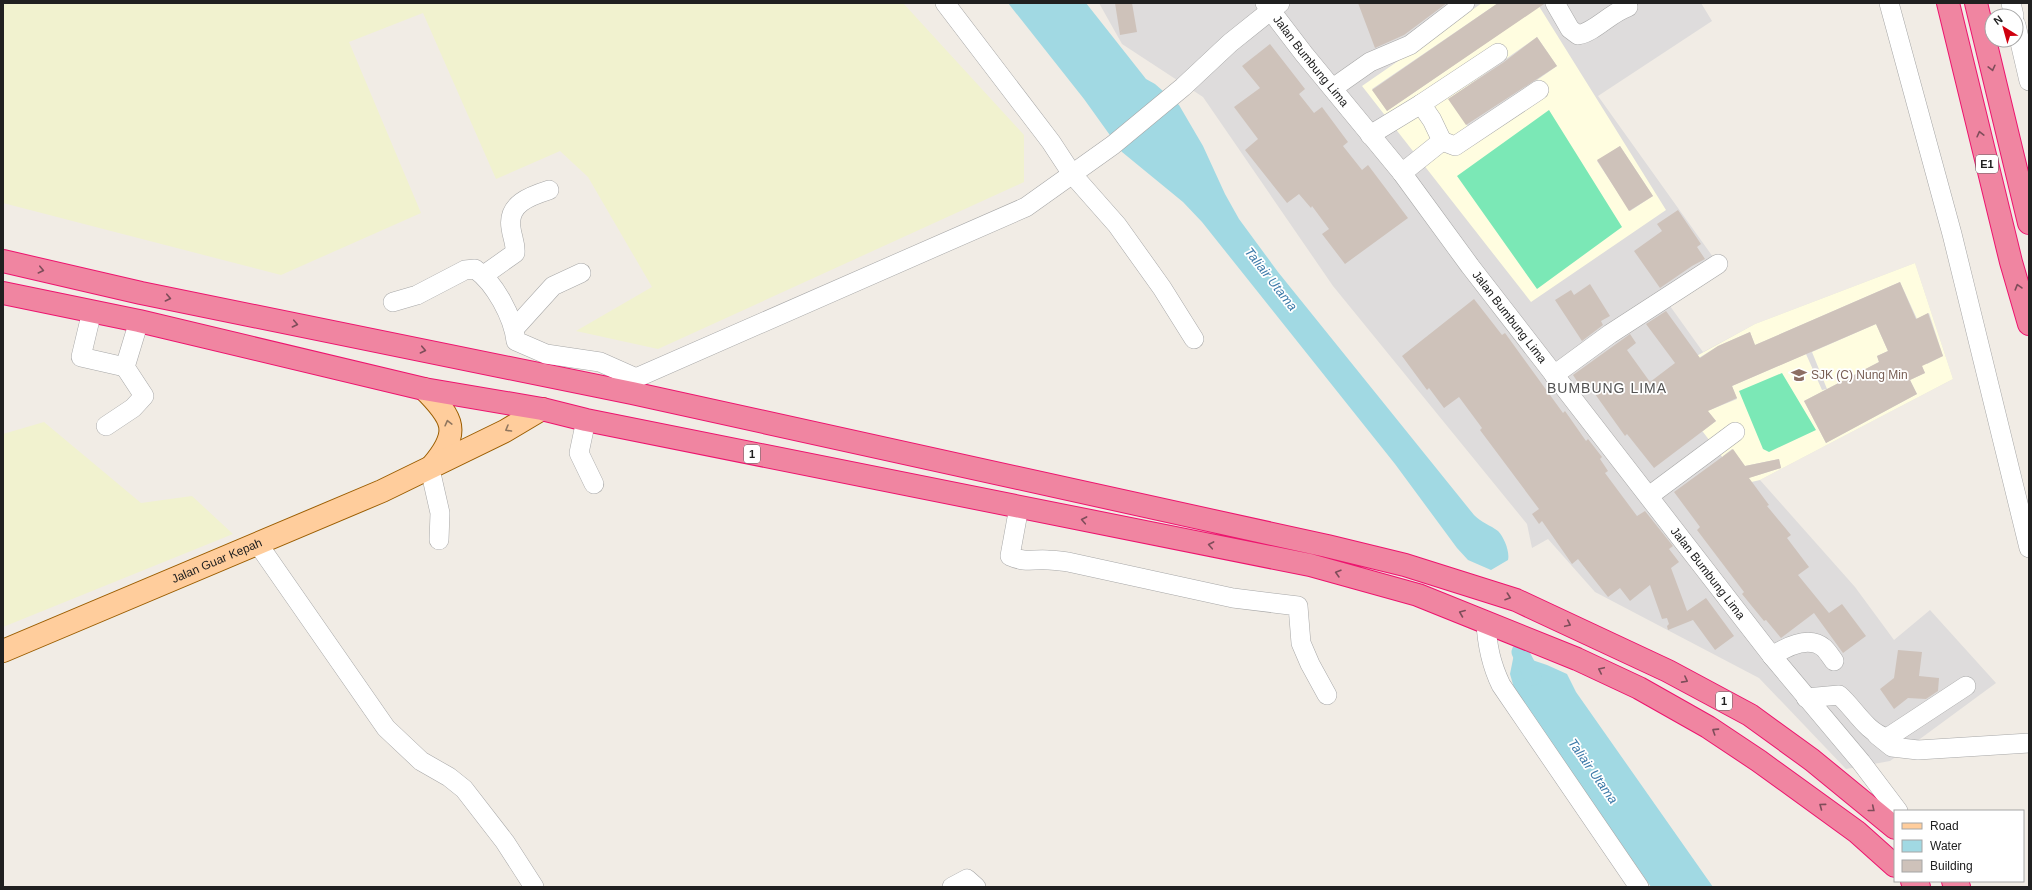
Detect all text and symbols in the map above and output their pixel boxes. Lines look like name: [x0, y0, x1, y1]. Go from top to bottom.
north arrow: [1984, 8, 2024, 48]
street label: Jalan Bumbung Lima: [1270, 13, 1352, 110]
text: N: [1991, 13, 2005, 27]
one-way arrow: [1987, 65, 1995, 71]
one-way arrow: [1976, 130, 1984, 137]
road number: E1: [1976, 155, 1998, 173]
water label: Taliair Utama: [1242, 244, 1300, 314]
one-way arrow: [38, 265, 44, 273]
street label: Jalan Bumbung Lima: [1469, 268, 1550, 366]
one-way arrow: [2014, 284, 2023, 291]
one-way arrow: [165, 294, 171, 302]
one-way arrow: [292, 320, 298, 328]
one-way arrow: [419, 346, 426, 354]
school or university icon: SJK (C) Nung Min: [1790, 366, 1808, 384]
place label: SJK (C) Nung Min: [1811, 368, 1908, 382]
district label: BUMBUNG LIMA: [1547, 380, 1667, 396]
one-way arrow: [444, 420, 453, 427]
one-way arrow: [505, 424, 512, 431]
road number: 1: [744, 445, 760, 463]
one-way arrow: [1081, 516, 1087, 525]
street label: Jalan Bumbung Lima: [1668, 524, 1748, 622]
street label: Jalan Guar Kepah: [169, 535, 264, 586]
one-way arrow: [1208, 542, 1214, 550]
one-way arrow: [1335, 569, 1342, 578]
one-way arrow: [1504, 593, 1511, 601]
one-way arrow: [1458, 609, 1465, 617]
one-way arrow: [1564, 619, 1571, 627]
one-way arrow: [1597, 667, 1605, 675]
one-way arrow: [1681, 676, 1688, 683]
road number: 1: [1716, 692, 1732, 710]
one-way arrow: [1712, 729, 1719, 736]
water label: Taliair Utama: [1565, 736, 1621, 806]
one-way arrow: [1819, 803, 1826, 810]
one-way arrow: [1868, 805, 1875, 812]
legend: [1894, 810, 2024, 882]
text: Road: [1930, 819, 1959, 833]
text: Water: [1930, 839, 1962, 853]
text: Building: [1930, 859, 1973, 873]

